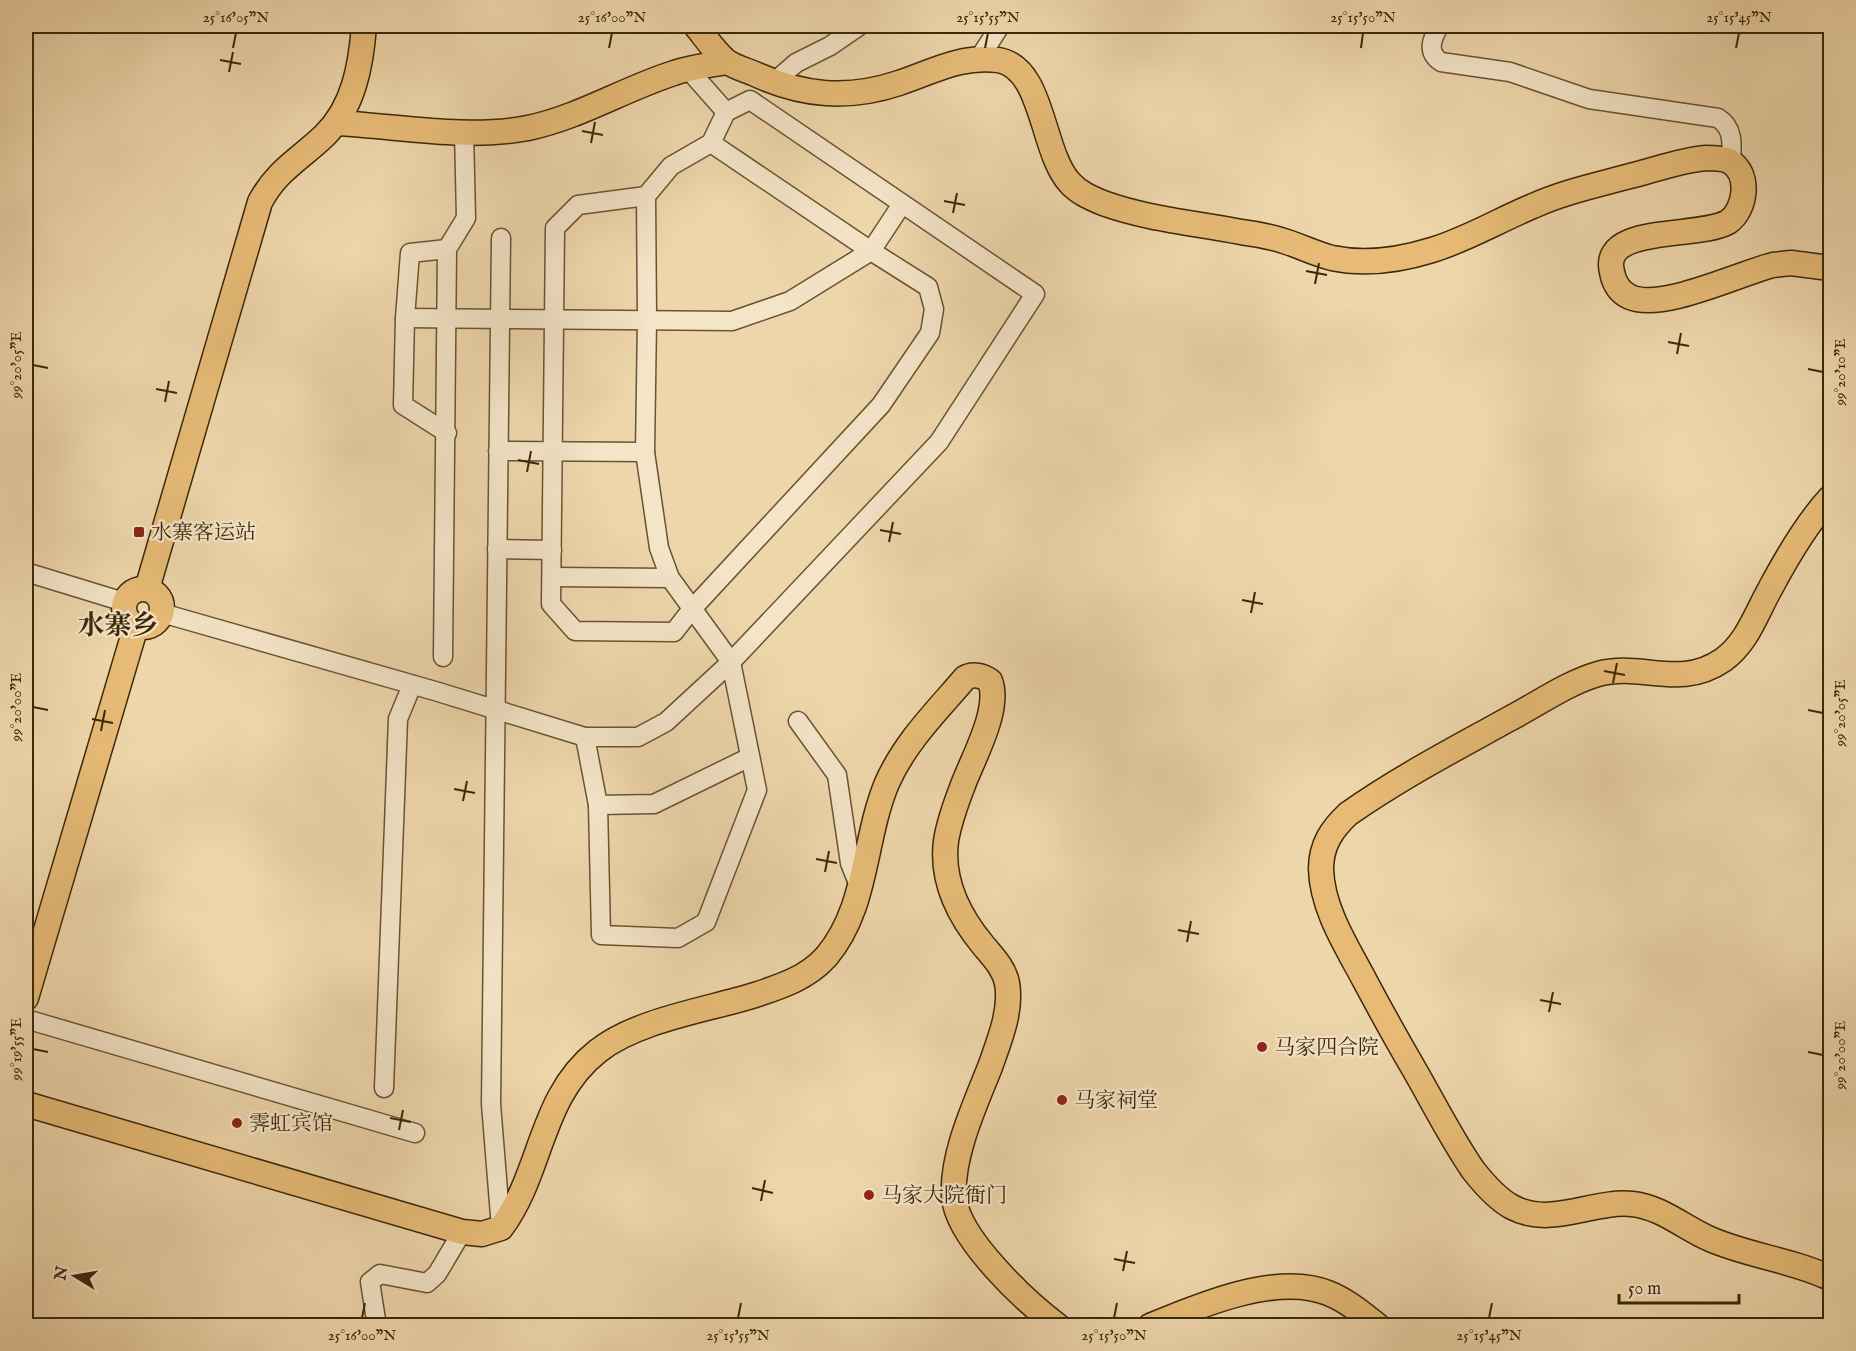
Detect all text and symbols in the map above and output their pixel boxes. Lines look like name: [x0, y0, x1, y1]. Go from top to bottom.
text: 25°16'05"N: [203, 8, 269, 27]
text: 25°16'00"N: [578, 8, 646, 27]
text: 25°15'55"N: [956, 8, 1020, 27]
text: 25°15'50"N: [1330, 8, 1396, 27]
text: 25°15'45"N: [1706, 8, 1772, 27]
text: 99°20'05"E: [7, 331, 26, 400]
text: 99°20'10"E: [1831, 338, 1850, 407]
place label: 水寨客运站: [151, 520, 256, 547]
marker: 水寨客运站: [132, 525, 146, 539]
district label: 水寨乡: [78, 610, 159, 644]
text: 99°20'00"E: [7, 673, 26, 742]
text: 99°20'05"E: [1831, 679, 1850, 748]
text: 99°19'55"E: [7, 1018, 26, 1081]
text: 99°20'00"E: [1831, 1021, 1850, 1090]
place label: 马家四合院: [1274, 1035, 1379, 1062]
marker: 马家四合院: [1255, 1040, 1269, 1054]
place label: 马家祠堂: [1074, 1088, 1158, 1115]
marker: 马家祠堂: [1055, 1093, 1069, 1107]
place label: 霁虹宾馆: [249, 1111, 333, 1138]
marker: 霁虹宾馆: [230, 1116, 244, 1130]
place label: 马家大院衙门: [881, 1183, 1007, 1210]
marker: 马家大院衙门: [862, 1188, 876, 1202]
north arrow: [45, 1246, 105, 1306]
text: N: [51, 1265, 73, 1283]
scale bar: [1619, 1267, 1739, 1305]
text: 50 m: [1628, 1278, 1661, 1301]
text: 25°16'00"N: [328, 1326, 396, 1345]
text: 25°15'55"N: [706, 1326, 770, 1345]
text: 25°15'50"N: [1081, 1326, 1147, 1345]
text: 25°15'45"N: [1456, 1326, 1522, 1345]

